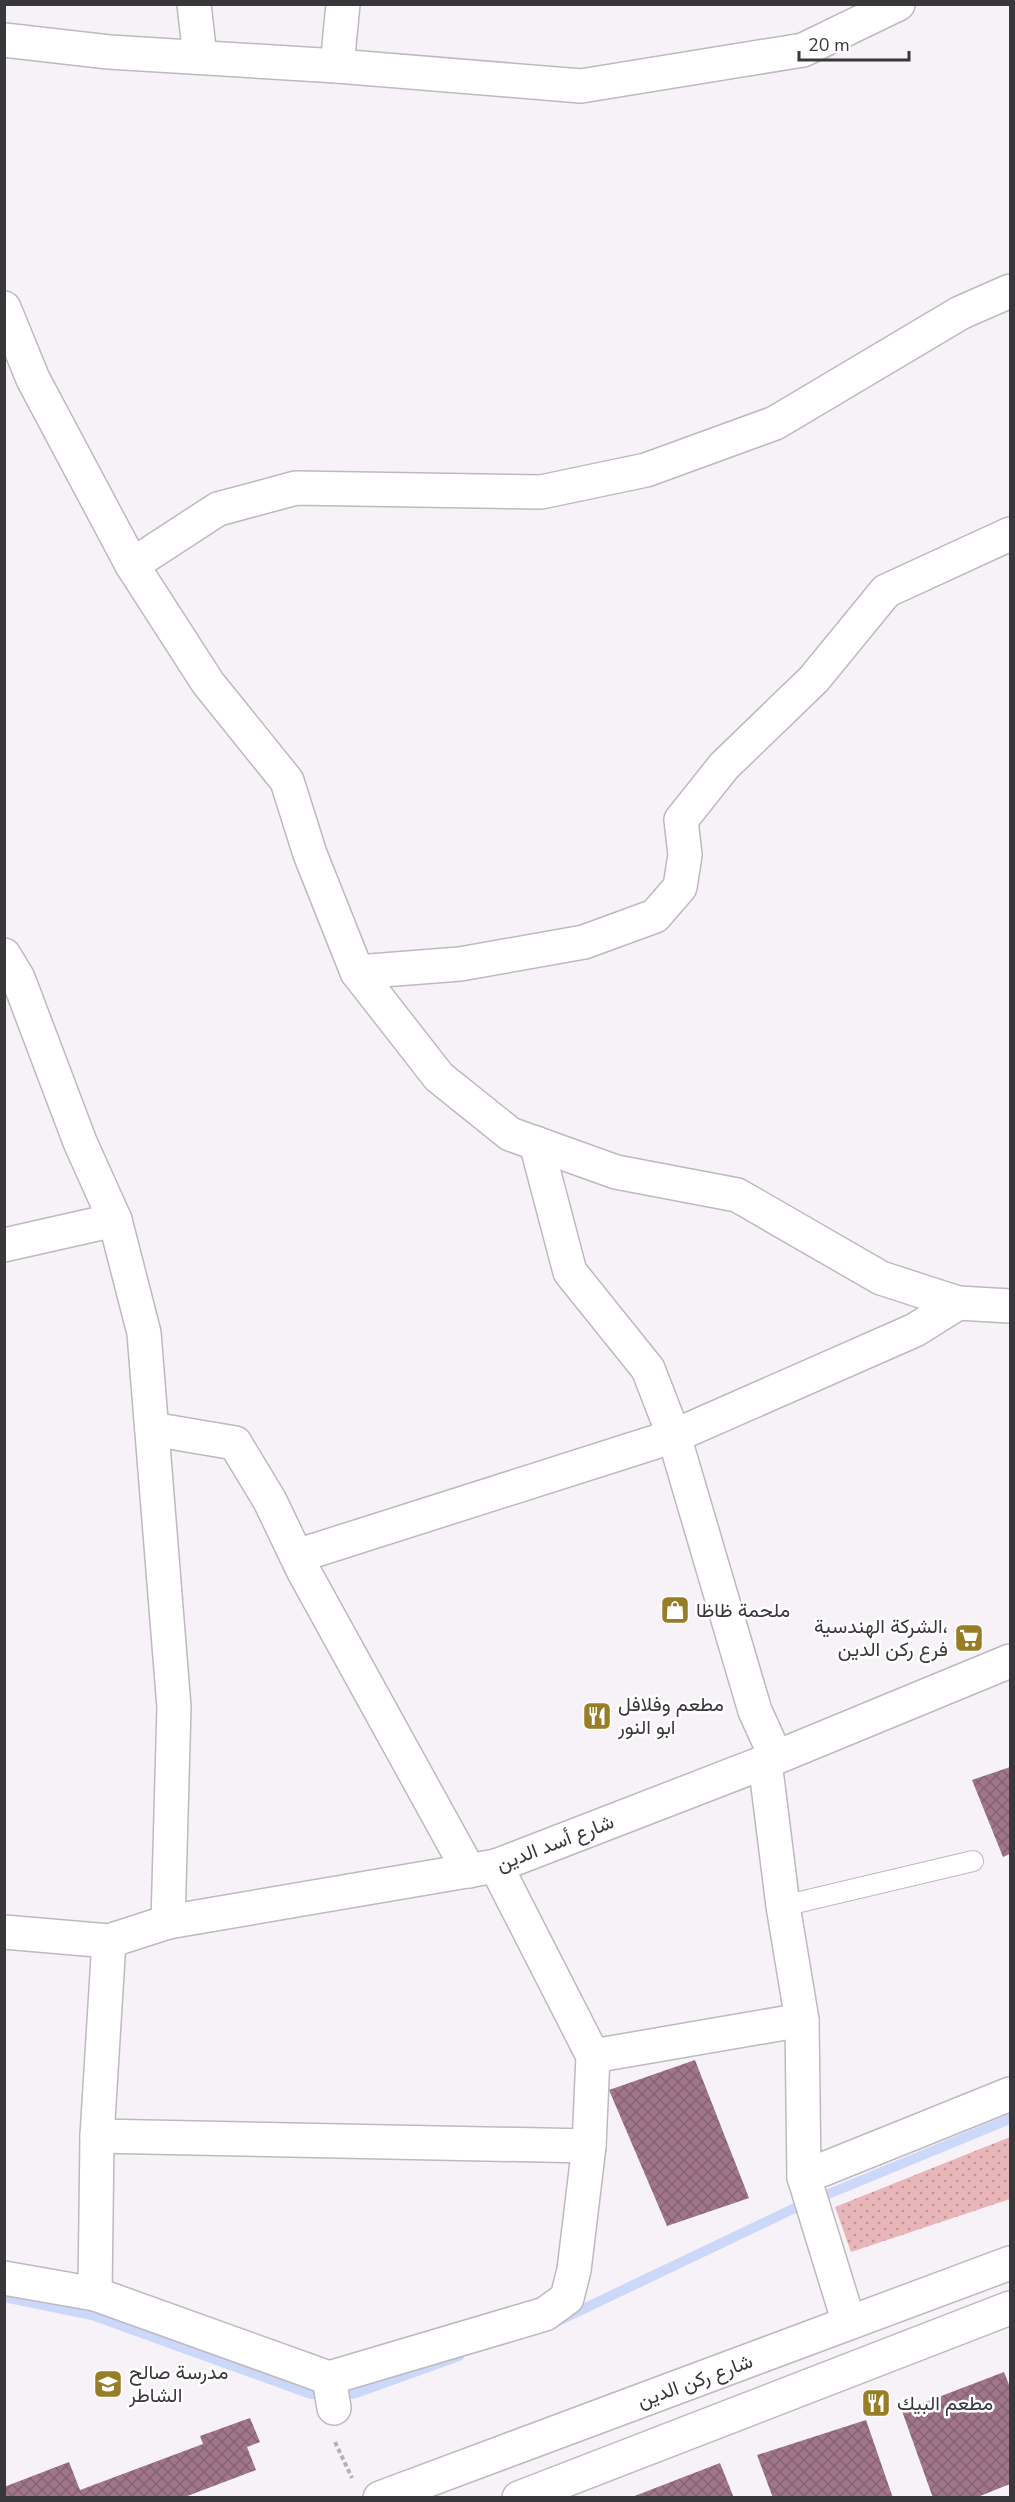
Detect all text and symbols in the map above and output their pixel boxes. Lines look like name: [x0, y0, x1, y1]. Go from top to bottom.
scale bar: [799, 24, 908, 62]
text: 20 m: [808, 33, 850, 57]
shop icon: ملحمة ظاظا: [659, 1594, 691, 1626]
place label: ملحمة ظاظا: [696, 1597, 790, 1624]
place label: الشركة الهندسية، فرع ركن الدين: [814, 1613, 948, 1663]
supermarket icon: الشركة الهندسية، فرع ركن الدين: [953, 1622, 985, 1654]
place label: مطعم وفلافل ابو النور: [617, 1691, 724, 1741]
restaurant icon: مطعم وفلافل ابو النور: [581, 1700, 613, 1732]
street label: شارع أسد الدين: [492, 1808, 618, 1878]
street label: شارع ركن الدين: [633, 2348, 757, 2414]
place label: مدرسة صالح الشاطر: [128, 2359, 228, 2409]
school or university icon: مدرسة صالح الشاطر: [92, 2368, 124, 2400]
restaurant icon: مطعم البيك: [860, 2387, 892, 2419]
place label: مطعم البيك: [897, 2390, 993, 2417]

